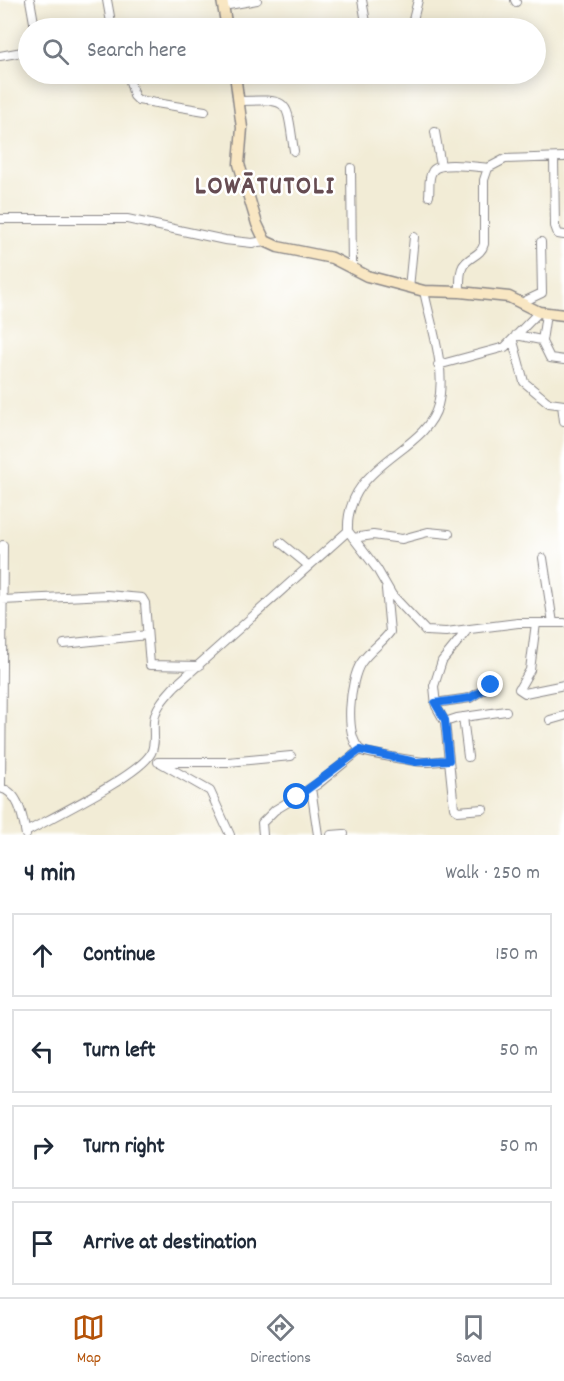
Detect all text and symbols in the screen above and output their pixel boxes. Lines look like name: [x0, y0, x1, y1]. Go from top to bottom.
search box: [18, 18, 546, 84]
icon: search: [39, 35, 72, 68]
text: Search here: [87, 36, 186, 67]
district label: LOWĀTUTOLI: [195, 168, 335, 207]
route end: [477, 671, 503, 697]
route start: [283, 783, 309, 809]
text: 4 min: [24, 856, 75, 893]
text: Walk · 250 m: [445, 860, 540, 888]
icon: ahead: [26, 939, 59, 972]
text: Continue: [83, 940, 155, 971]
text: 150 m: [495, 941, 538, 969]
icon: left: [26, 1035, 59, 1068]
text: Turn left: [83, 1036, 155, 1067]
text: 50 m: [500, 1037, 538, 1065]
icon: right: [26, 1131, 59, 1164]
text: Turn right: [83, 1132, 165, 1163]
text: 50 m: [500, 1133, 538, 1161]
icon: arrive: [26, 1227, 59, 1260]
text: Arrive at destination: [83, 1228, 257, 1259]
tab: Map: [72, 1311, 105, 1370]
tab: Directions: [250, 1311, 311, 1370]
tab: Saved: [456, 1311, 492, 1370]

